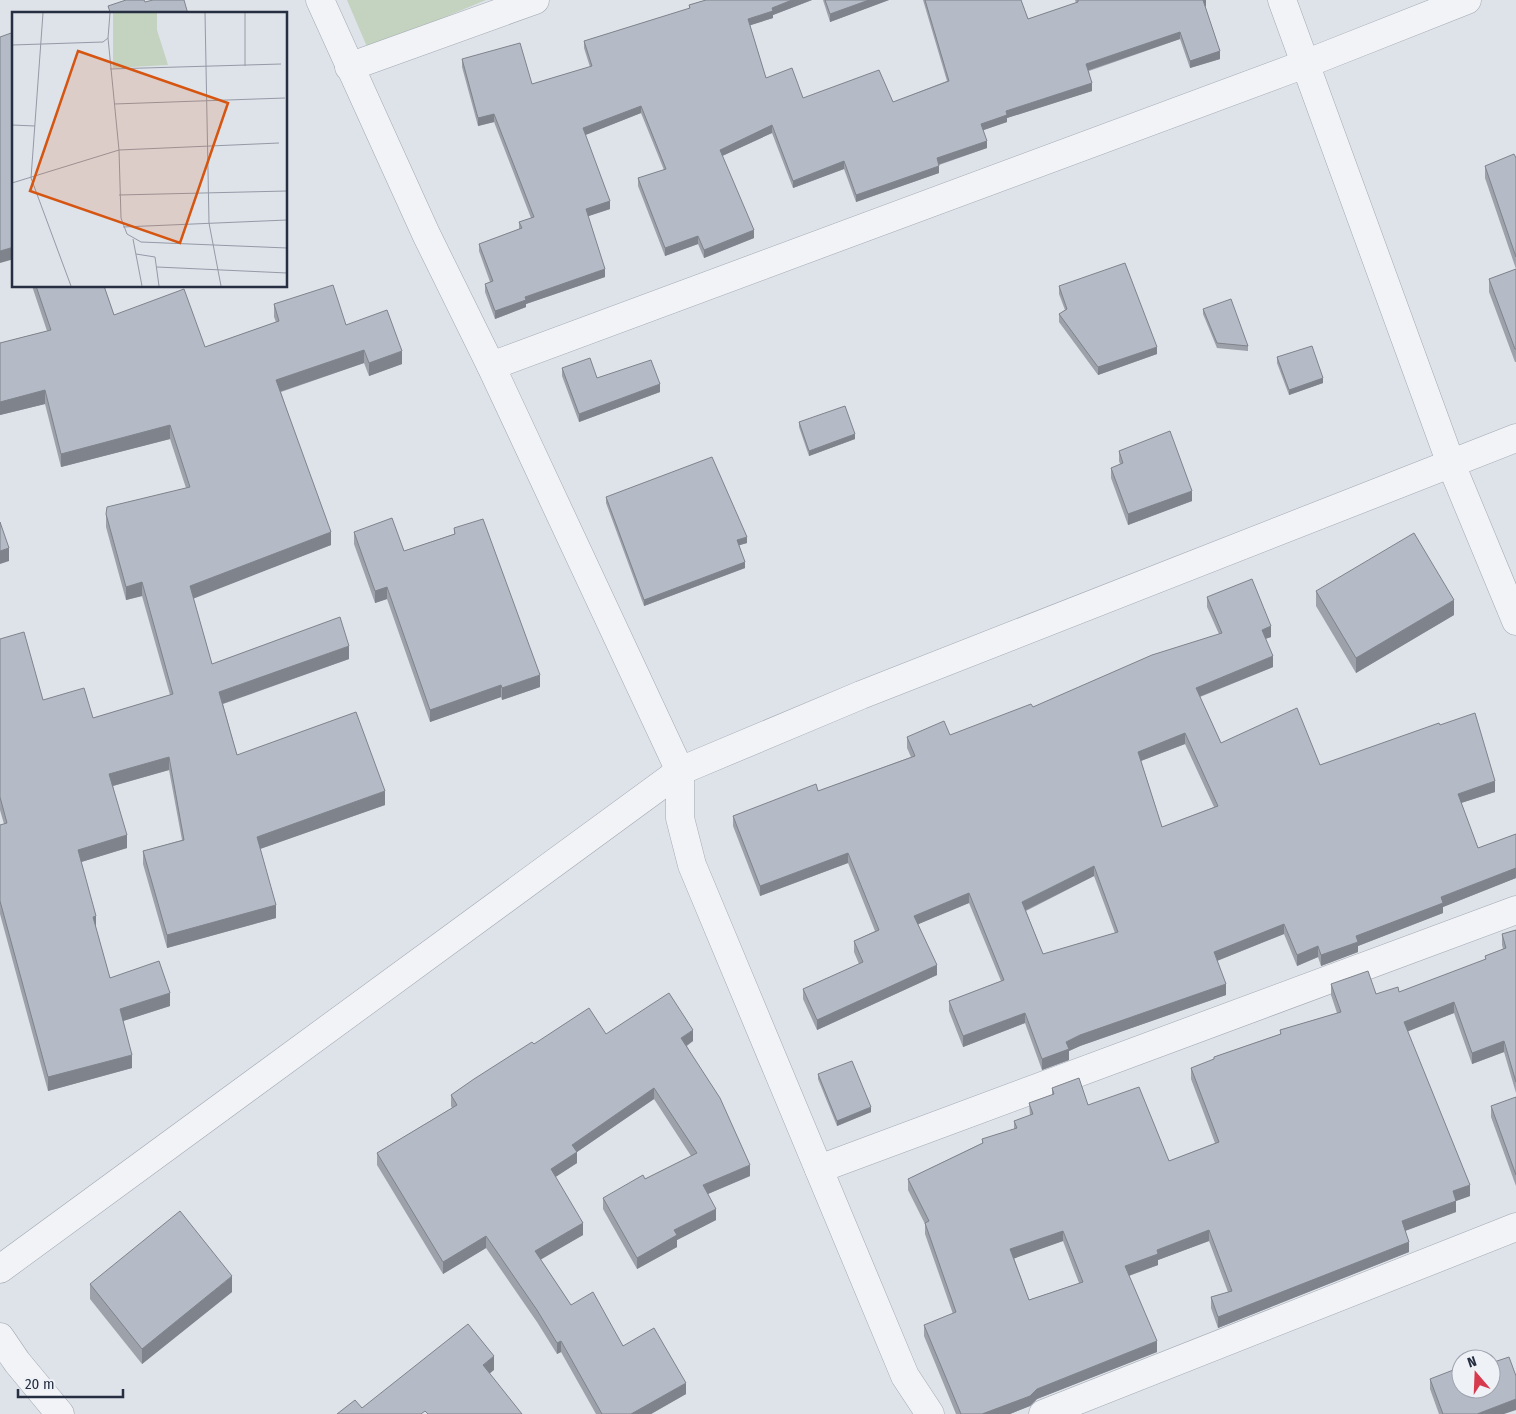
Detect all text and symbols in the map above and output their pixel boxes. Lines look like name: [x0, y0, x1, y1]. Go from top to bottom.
inset map: [12, 12, 288, 288]
north arrow: [1451, 1349, 1501, 1399]
text: N: [1465, 1353, 1479, 1372]
scale bar: [18, 1366, 122, 1398]
text: 20 m: [25, 1375, 55, 1393]

